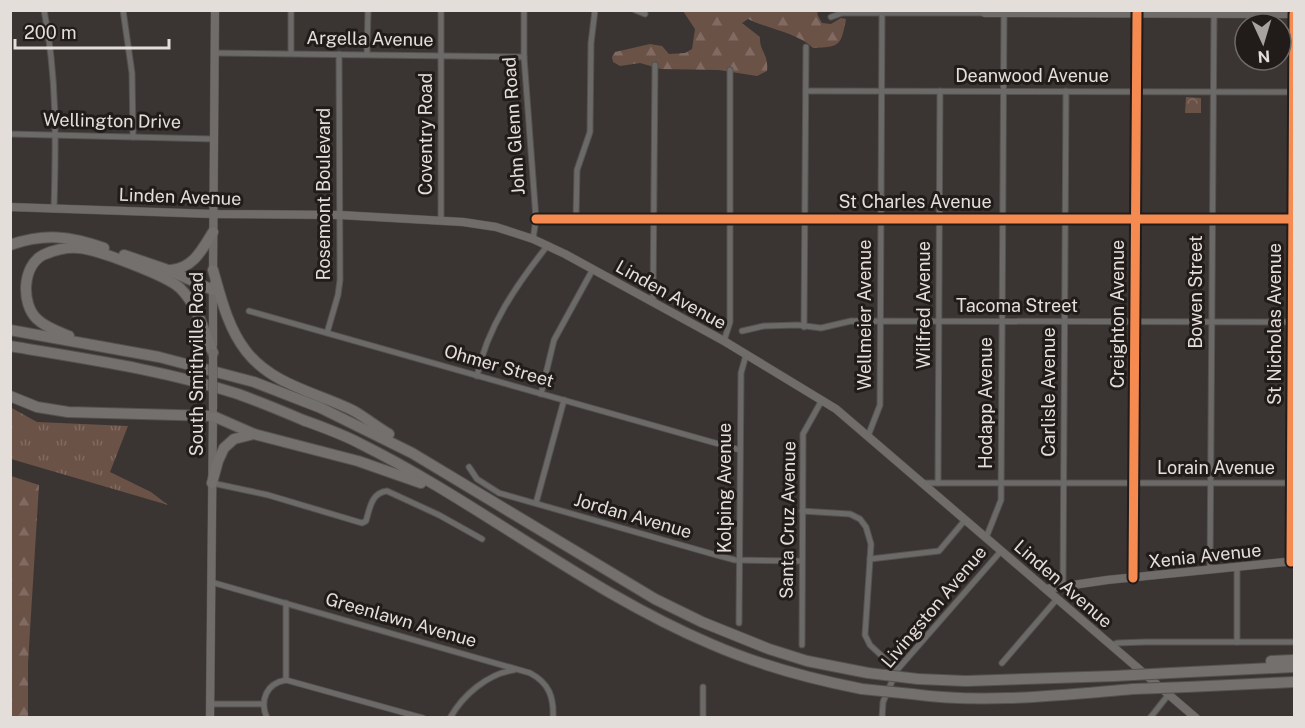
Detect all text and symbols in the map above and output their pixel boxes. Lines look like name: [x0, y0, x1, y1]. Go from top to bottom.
scale bar: [15, 12, 170, 50]
north arrow: [1233, 12, 1293, 72]
text: 200 m: [24, 22, 77, 43]
street label: Argella Avenue: [306, 27, 434, 50]
text: N: [1257, 47, 1271, 66]
street label: John Glenn Road: [498, 56, 529, 196]
street label: Deanwood Avenue: [955, 65, 1109, 86]
street label: Coventry Road: [415, 73, 436, 195]
street label: Rosemont Boulevard: [313, 108, 334, 280]
street label: Wellington Drive: [43, 109, 181, 132]
street label: Linden Avenue: [118, 184, 242, 209]
street label: St Charles Avenue: [838, 191, 992, 212]
street label: Bowen Street: [1185, 235, 1206, 349]
street label: Wellmeier Avenue: [854, 240, 875, 390]
street label: Creighton Avenue: [1107, 240, 1128, 388]
street label: Wilfred Avenue: [913, 241, 934, 369]
street label: St Nicholas Avenue: [1264, 243, 1285, 405]
street label: Linden Avenue: [612, 256, 730, 334]
street label: South Smithville Road: [186, 272, 207, 456]
street label: Tacoma Street: [956, 295, 1078, 316]
street label: Carlisle Avenue: [1038, 327, 1059, 457]
street label: Hodapp Avenue: [975, 337, 996, 469]
street label: Ohmer Street: [442, 340, 556, 391]
street label: Kolping Avenue: [714, 423, 735, 553]
street label: Santa Cruz Avenue: [776, 441, 799, 599]
street label: Lorain Avenue: [1157, 457, 1275, 478]
street label: Jordan Avenue: [572, 489, 694, 542]
street label: Linden Avenue: [1010, 535, 1117, 632]
street label: Xenia Avenue: [1148, 539, 1262, 572]
street label: Livingston Avenue: [877, 542, 991, 672]
street label: Greenlawn Avenue: [323, 588, 479, 651]

